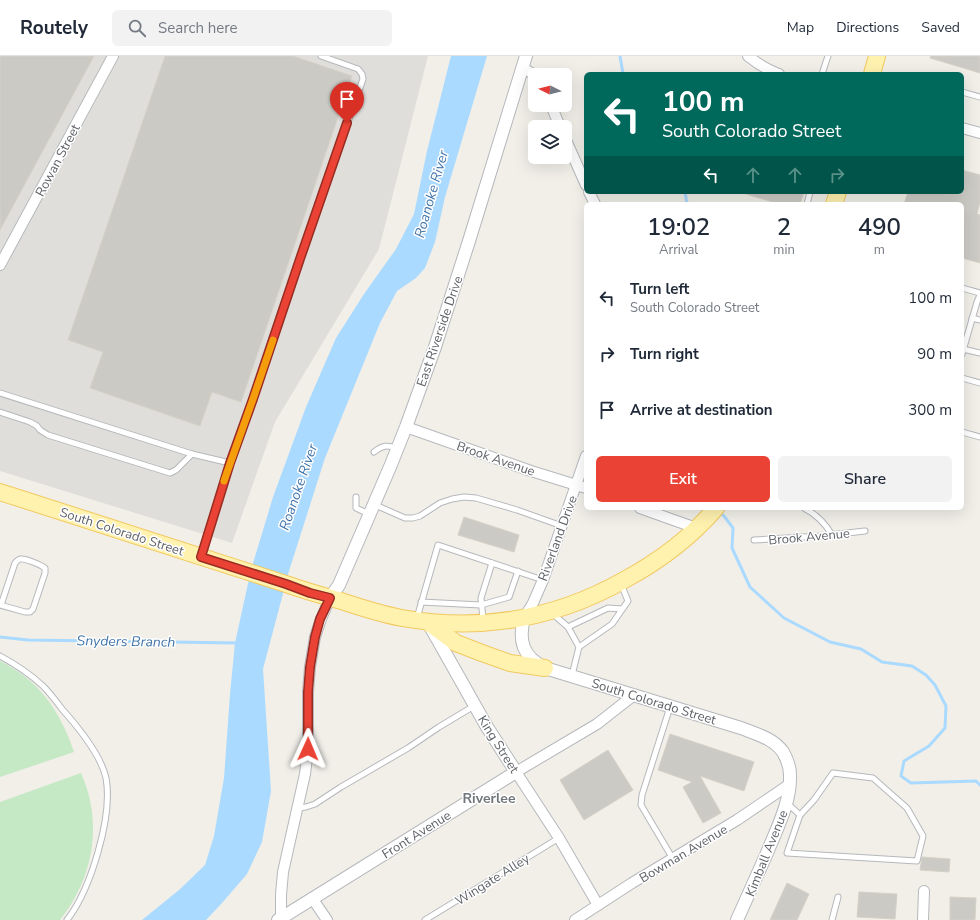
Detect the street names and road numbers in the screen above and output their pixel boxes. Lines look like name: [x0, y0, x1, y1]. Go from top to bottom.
street label: Rowan Street: [31, 121, 85, 200]
street label: East Riverside Drive: [413, 273, 467, 389]
street label: Brook Avenue: [454, 437, 537, 481]
street label: Riverland Drive: [534, 493, 582, 584]
street label: South Colorado Street: [57, 503, 186, 561]
street label: Brook Avenue: [768, 524, 851, 550]
street label: South Colorado Street: [589, 674, 719, 730]
street label: King Street: [473, 712, 523, 777]
street label: Front Avenue: [379, 806, 455, 863]
street label: Kimball Avenue: [741, 807, 793, 899]
street label: Bowman Avenue: [636, 820, 731, 887]
street label: Wingate Alley: [452, 850, 533, 910]

